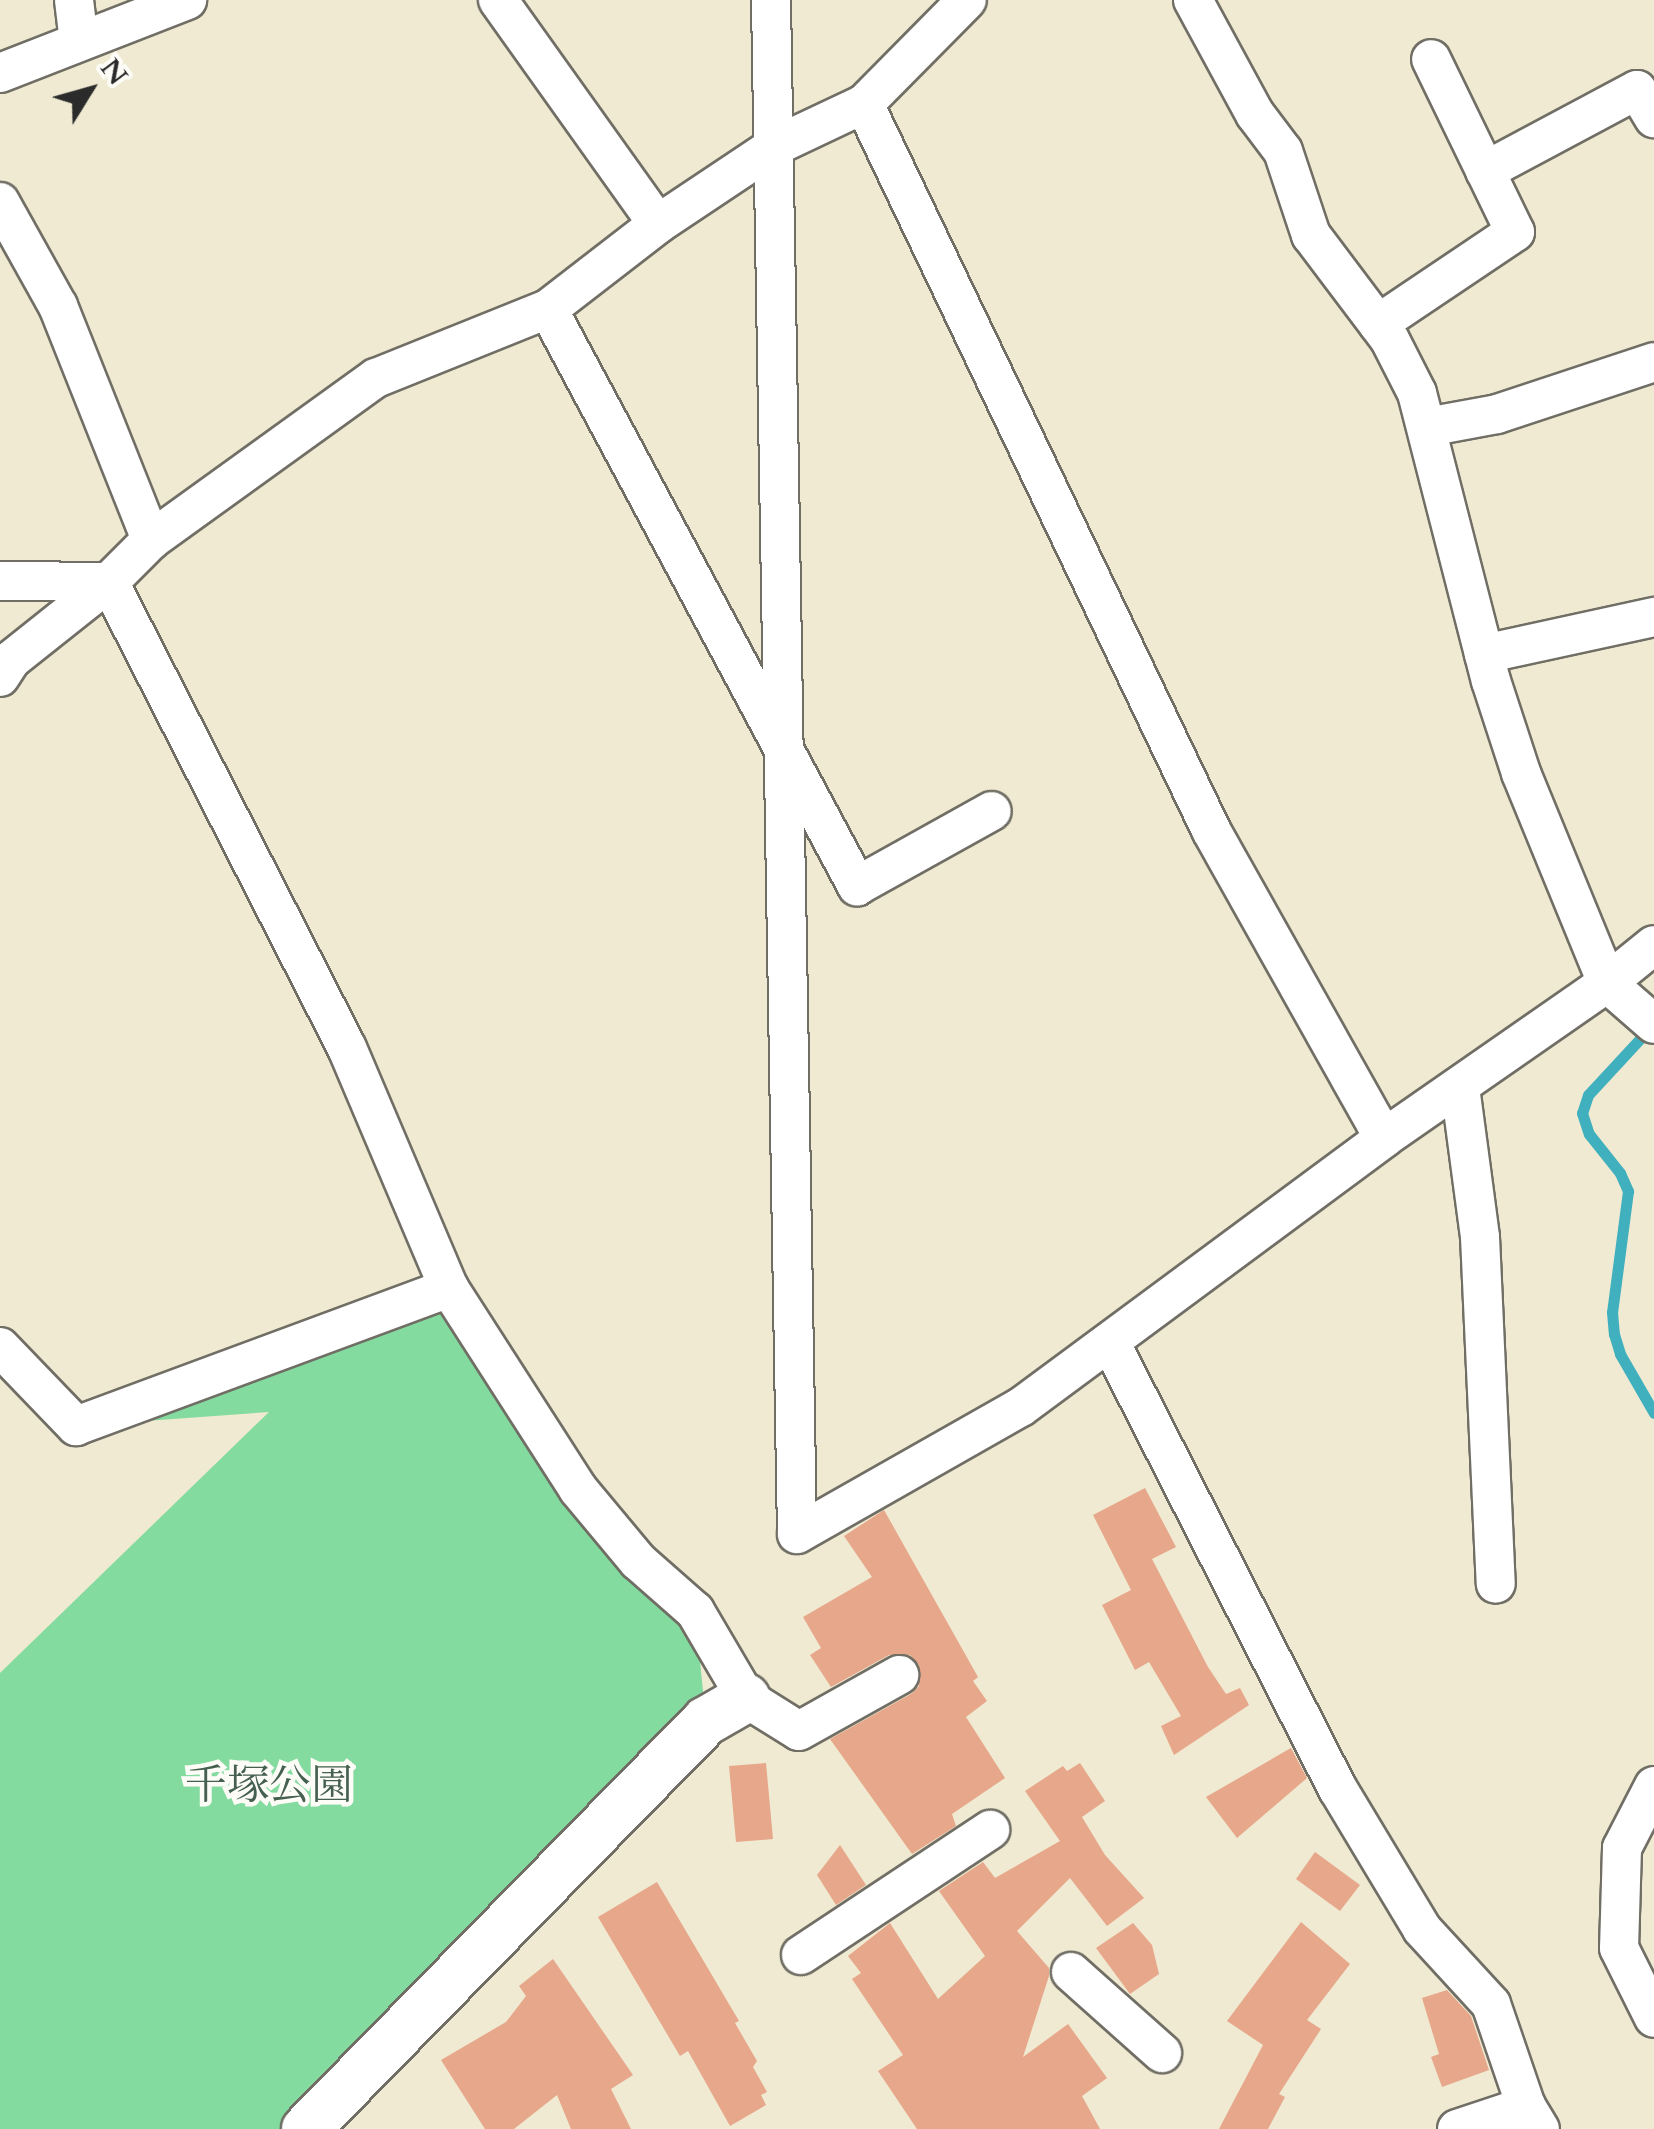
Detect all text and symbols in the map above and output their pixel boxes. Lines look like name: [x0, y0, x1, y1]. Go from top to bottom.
north arrow: [40, 40, 140, 140]
text: N: [91, 51, 136, 93]
park label: 千塚公園: [185, 1761, 353, 1811]

